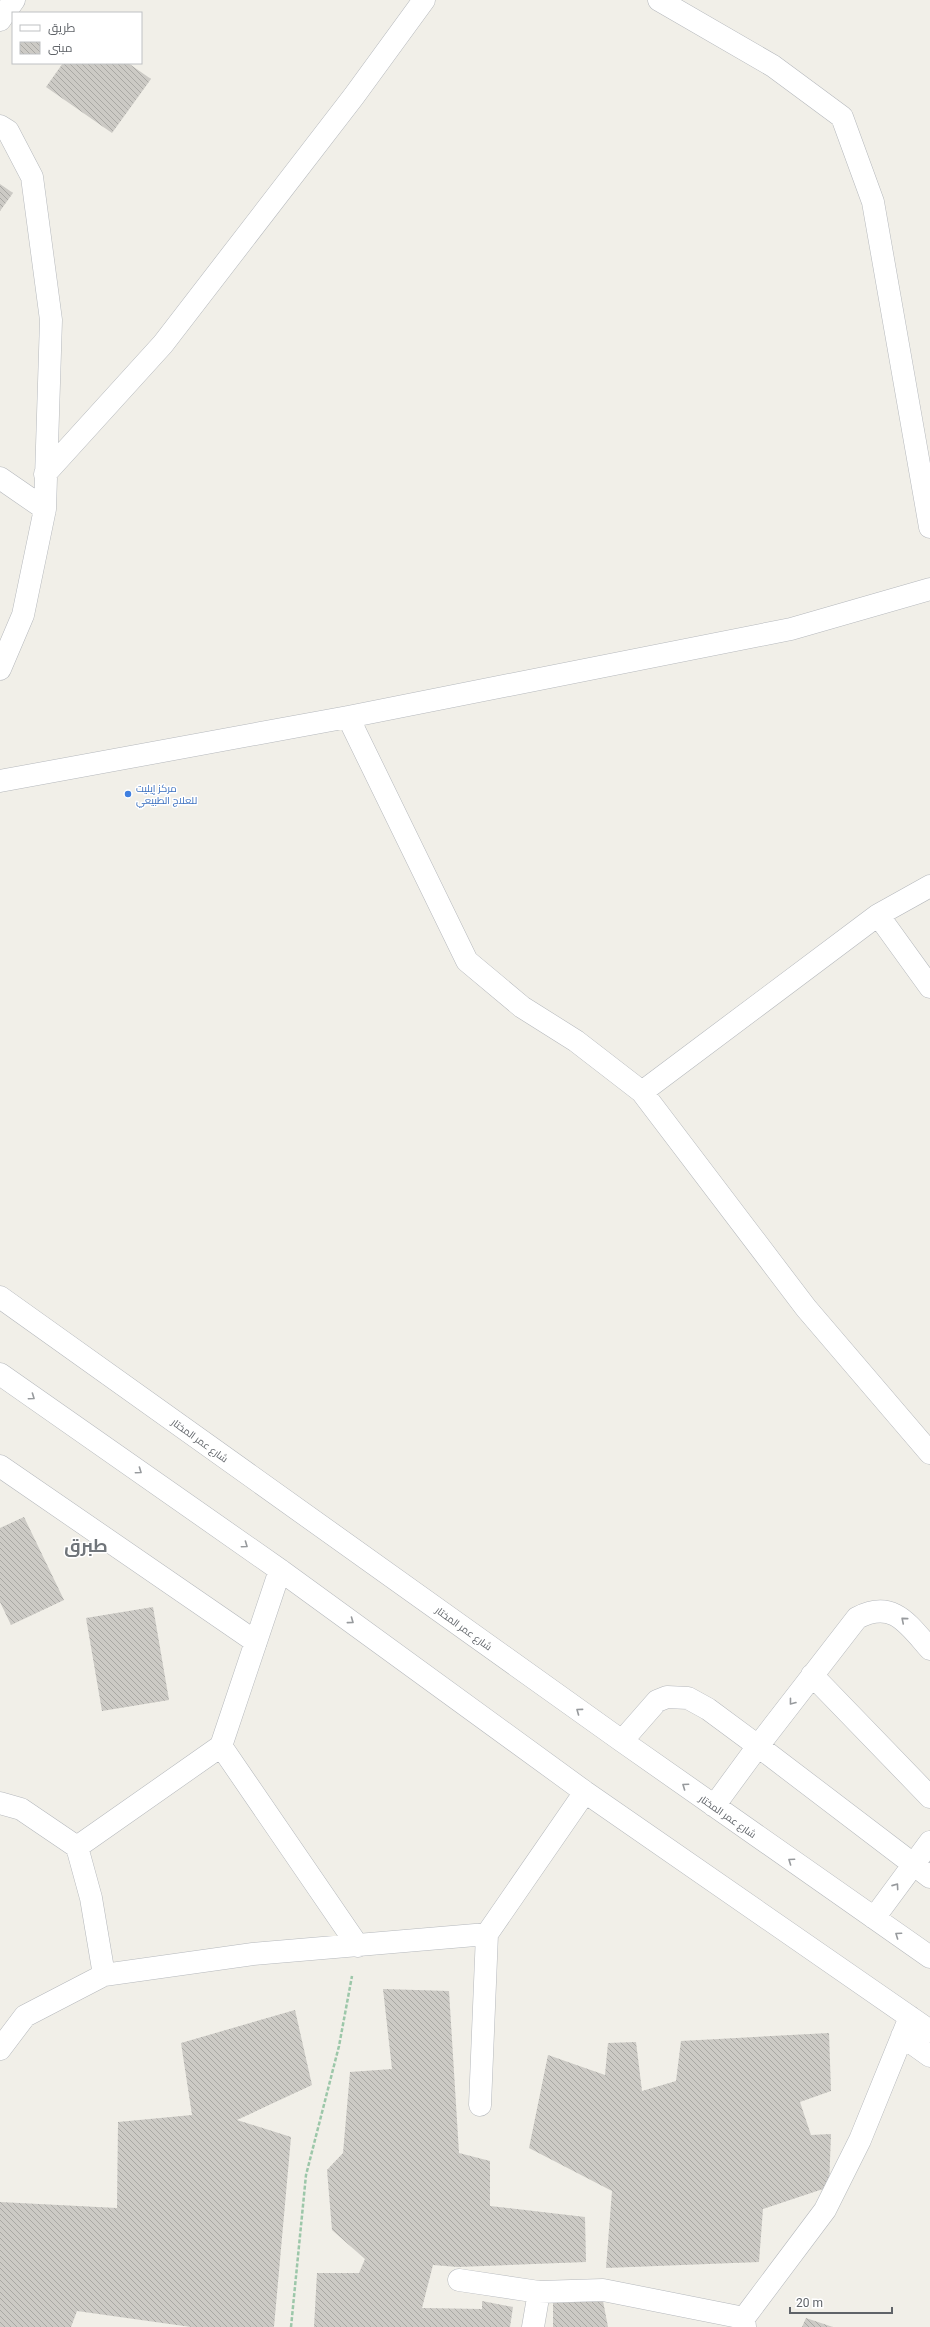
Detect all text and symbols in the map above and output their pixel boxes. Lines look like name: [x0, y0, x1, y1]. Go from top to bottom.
legend: [12, 12, 142, 64]
text: طريق: [48, 21, 76, 35]
text: مبنى: [48, 41, 73, 55]
place label: مركز إيليت للعلاج الطبيعي: [136, 783, 197, 808]
marker: مركز إيليت للعلاج الطبيعي: [123, 789, 133, 799]
one-way arrow: [28, 1392, 35, 1400]
street label: شارع عمر المختار: [168, 1416, 230, 1465]
one-way arrow: [134, 1466, 141, 1473]
district label: طبرق: [64, 1535, 108, 1557]
one-way arrow: [241, 1540, 248, 1547]
street label: شارع عمر المختار: [432, 1604, 494, 1653]
one-way arrow: [347, 1616, 354, 1624]
one-way arrow: [901, 1618, 909, 1625]
one-way arrow: [789, 1698, 796, 1705]
one-way arrow: [576, 1708, 583, 1715]
one-way arrow: [682, 1783, 689, 1791]
street label: شارع عمر المختار: [696, 1792, 758, 1841]
one-way arrow: [788, 1858, 795, 1866]
one-way arrow: [891, 1884, 898, 1891]
one-way arrow: [895, 1932, 902, 1940]
scale bar: [790, 2289, 892, 2315]
text: 20 m: [796, 2296, 823, 2310]

